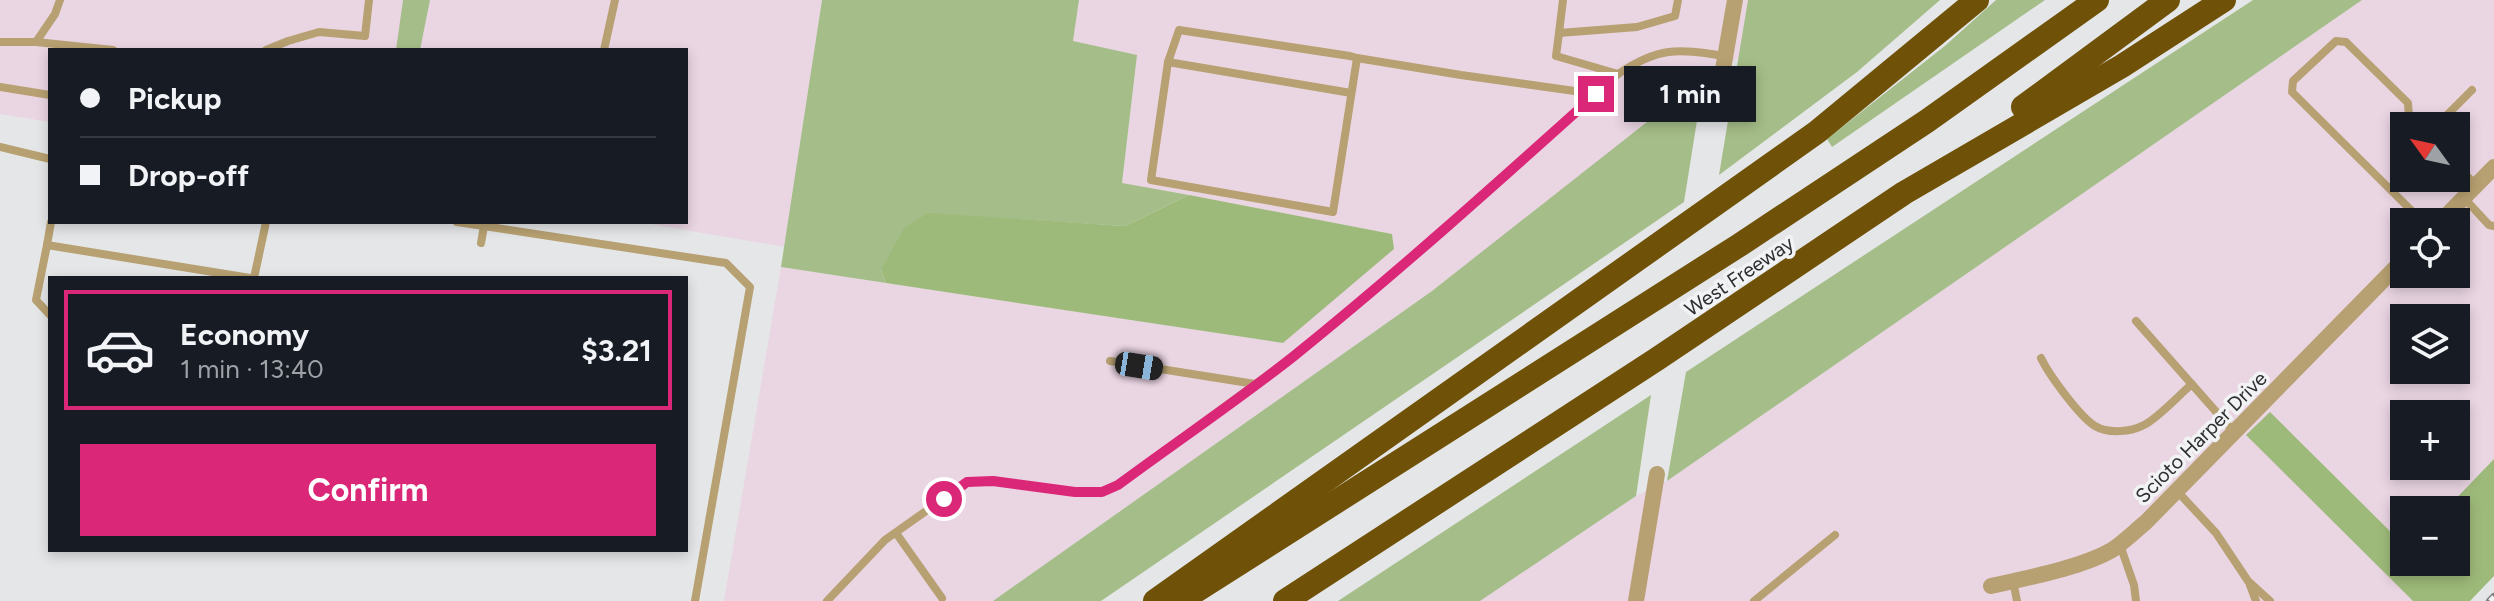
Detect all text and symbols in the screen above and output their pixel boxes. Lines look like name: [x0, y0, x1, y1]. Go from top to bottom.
callout: 1 min: [1624, 66, 1756, 122]
route end: [1578, 76, 1614, 112]
text: 1 min: [1659, 78, 1721, 110]
text: Pickup: [128, 80, 222, 117]
north arrow: [2390, 112, 2470, 192]
map controls: [2390, 112, 2470, 576]
text: Drop-off: [128, 157, 249, 194]
button: locate: [2390, 208, 2470, 288]
street label: West Freeway: [1680, 231, 1798, 321]
button: layers: [2390, 304, 2470, 384]
icon: car: [84, 314, 156, 386]
text: Economy: [180, 316, 309, 353]
text: $3.21: [581, 332, 652, 369]
car: [1113, 350, 1165, 382]
text: 1 min · 13:40: [180, 353, 324, 385]
street label: Scioto Harper Drive: [2130, 366, 2272, 508]
button: +: [2390, 400, 2470, 480]
button: Confirm: [80, 444, 656, 536]
route start: [926, 481, 962, 517]
button: −: [2390, 496, 2470, 576]

